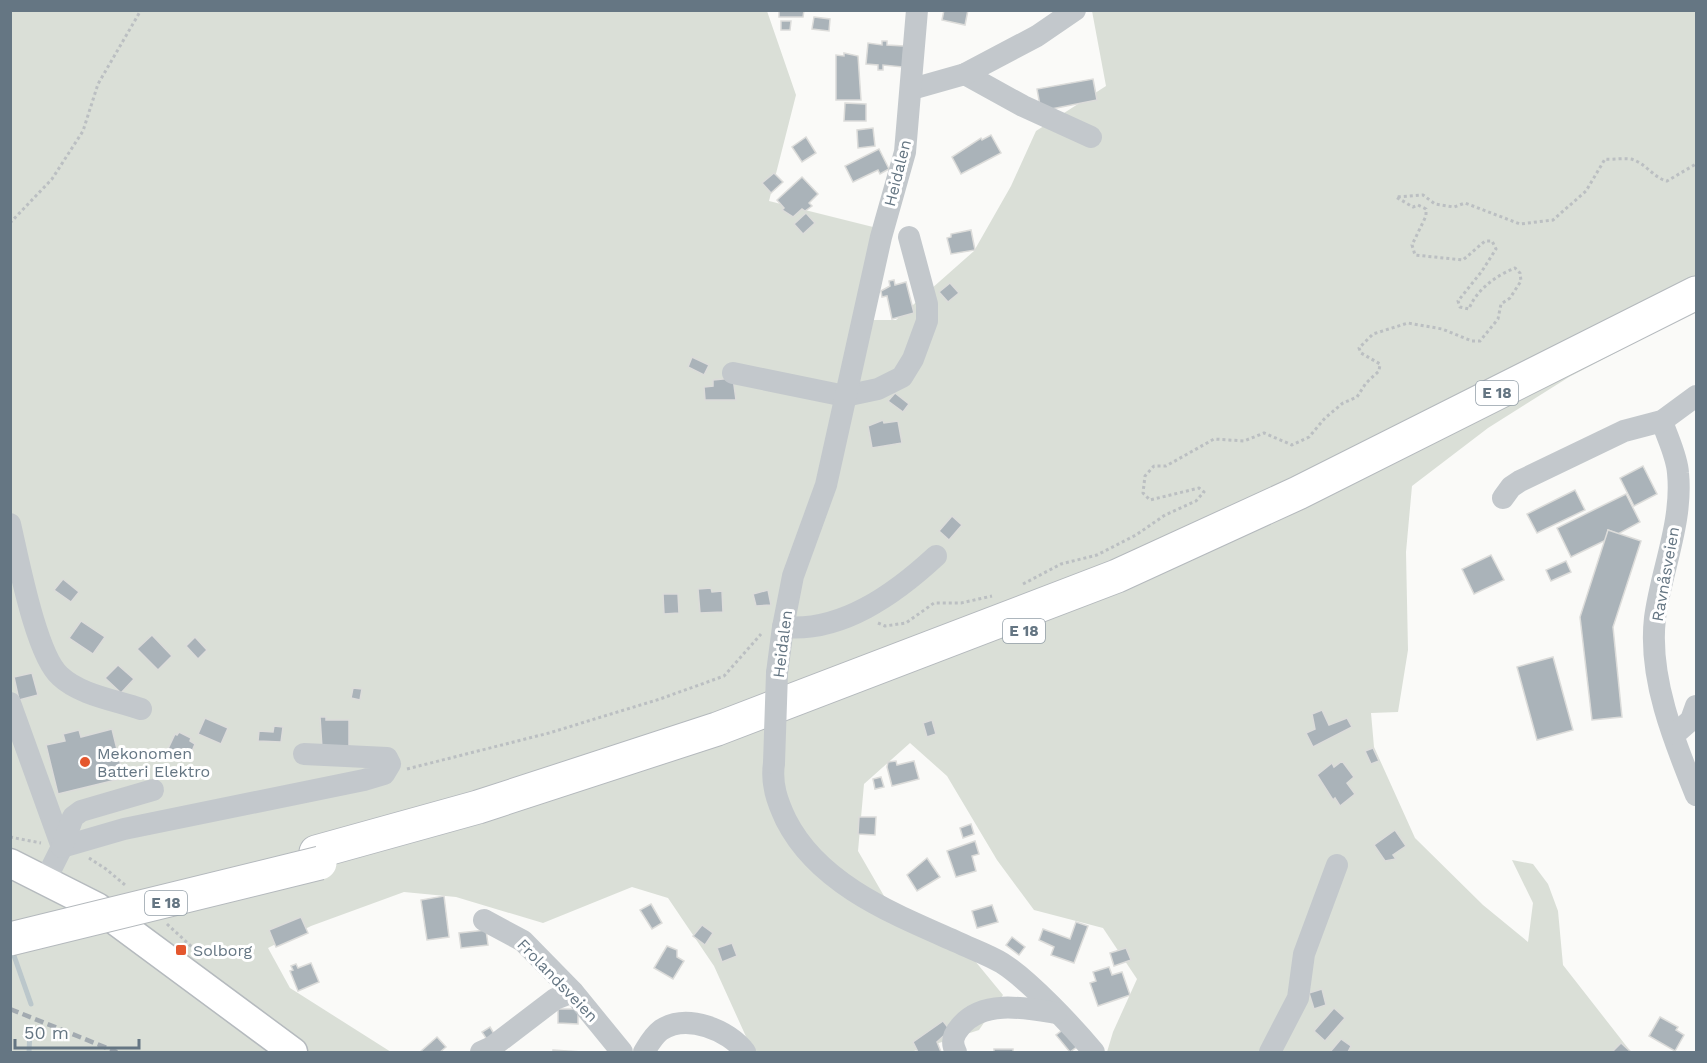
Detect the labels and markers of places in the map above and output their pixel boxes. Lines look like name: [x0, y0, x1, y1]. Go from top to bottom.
place label: Mekonomen Batteri Elektro: [97, 744, 210, 781]
marker: Mekonomen Batteri Elektro: [78, 755, 92, 769]
place label: Solborg: [193, 941, 253, 960]
marker: Solborg: [174, 943, 188, 957]

